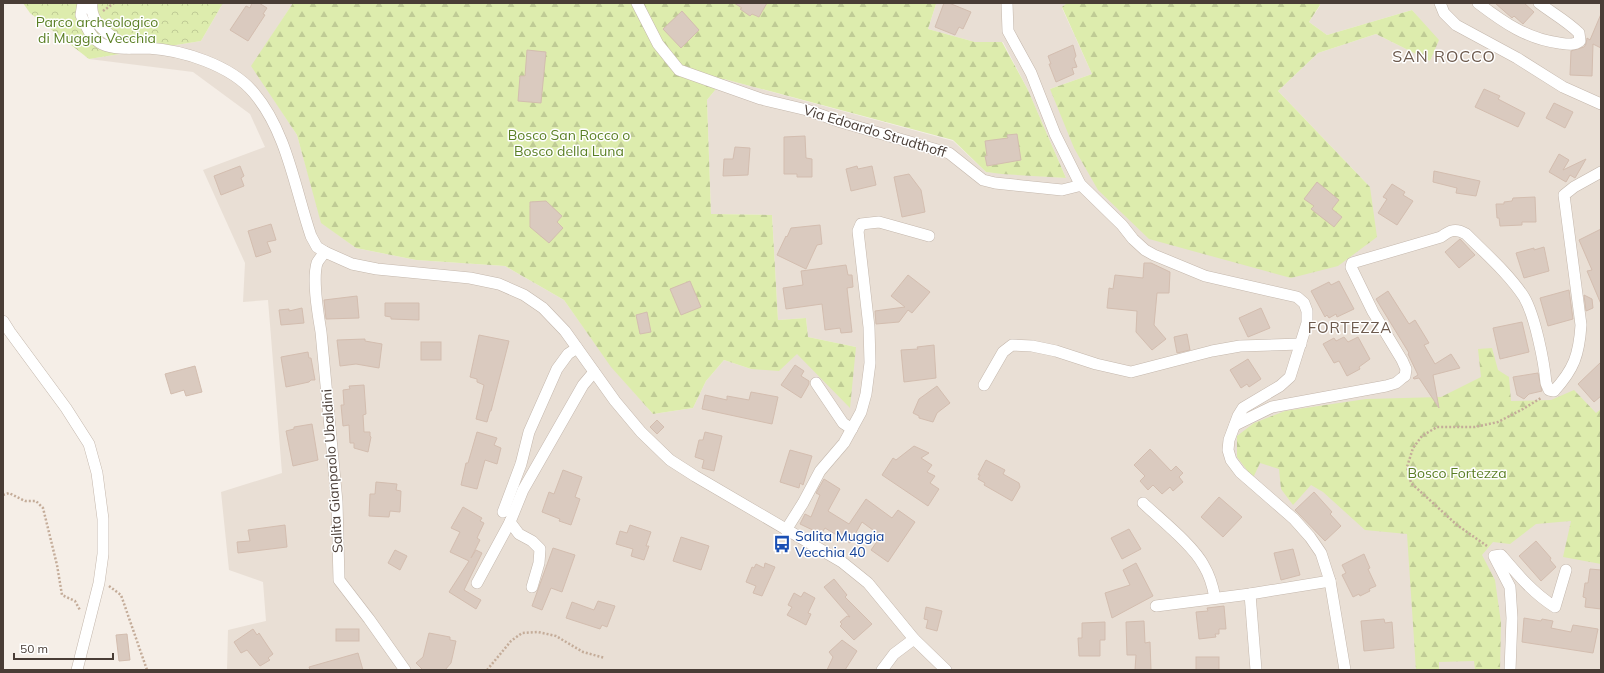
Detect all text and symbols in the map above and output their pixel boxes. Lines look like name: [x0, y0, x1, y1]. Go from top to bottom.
park label: Parco archeologico di Muggia Vecchia: [36, 13, 158, 47]
district label: SAN ROCCO: [1392, 46, 1496, 66]
street label: Via Edoardo Strudthoff: [801, 101, 949, 161]
park label: Bosco San Rocco o Bosco della Luna: [508, 126, 630, 160]
district label: FORTEZZA: [1308, 318, 1392, 337]
street label: Salita Gianpaolo Ubaldini: [317, 388, 347, 554]
park label: Bosco Fortezza: [1407, 464, 1507, 482]
place label: Salita Muggia Vecchia 40: [795, 527, 884, 561]
bus stop icon: Salita Muggia Vecchia 40: [772, 534, 792, 554]
scale bar: [14, 635, 113, 661]
text: 50 m: [20, 641, 48, 656]

